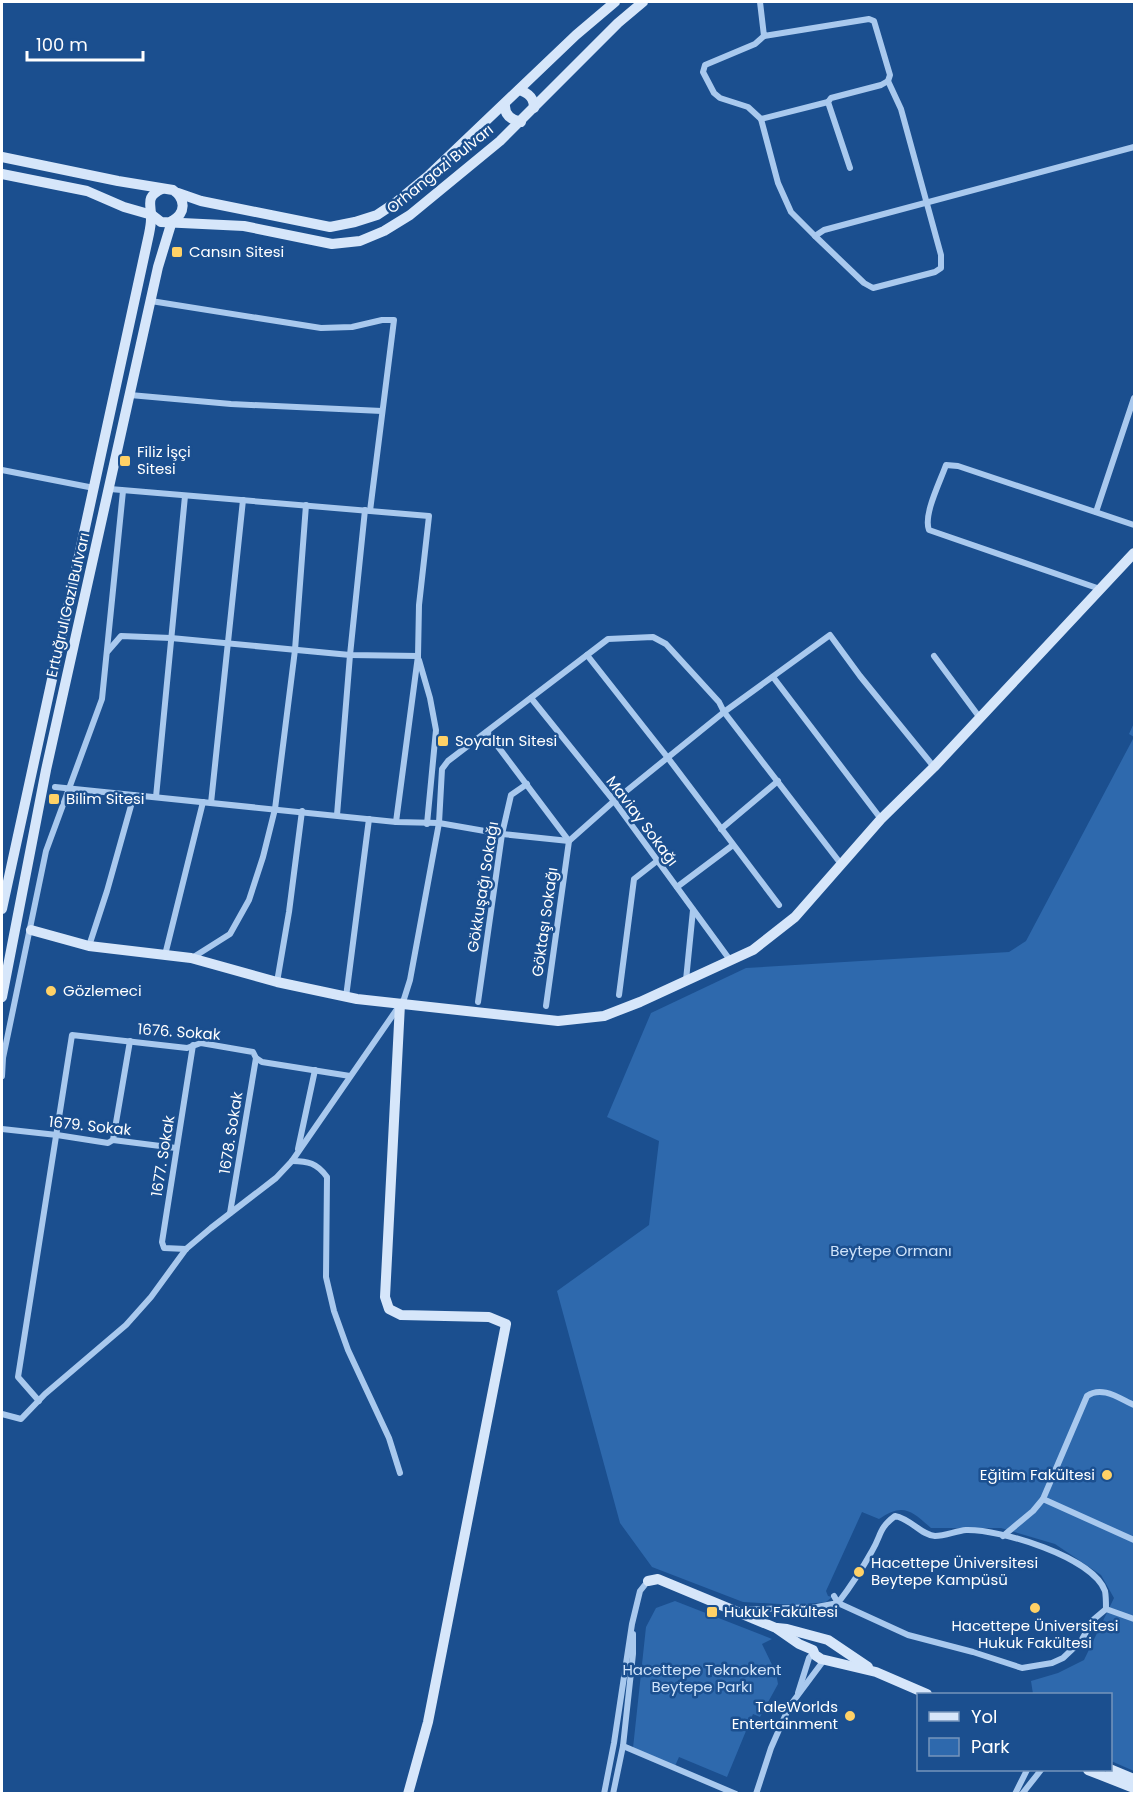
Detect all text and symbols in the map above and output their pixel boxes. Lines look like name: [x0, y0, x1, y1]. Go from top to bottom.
scale bar: [27, 24, 142, 62]
text: 100 m: [36, 32, 88, 57]
street label: Orhangazi Bulvarı: [382, 119, 498, 218]
place label: Cansın Sitesi: [189, 241, 284, 262]
marker: Cansın Sitesi: [170, 245, 184, 259]
place label: Filiz İşçi Sitesi: [137, 441, 191, 479]
marker: Filiz İşçi Sitesi: [118, 454, 132, 468]
street label: Ertuğrul Gazi Bulvarı: [41, 530, 94, 679]
place label: Soyaltın Sitesi: [455, 730, 557, 751]
marker: Soyaltın Sitesi: [436, 734, 450, 748]
street label: Maviay Sokağı: [602, 771, 683, 870]
place label: Bilim Sitesi: [66, 788, 145, 809]
marker: Bilim Sitesi: [47, 792, 61, 806]
street label: Gökkuşağı Sokağı: [462, 820, 503, 954]
street label: Göktaşı Sokağı: [526, 866, 563, 978]
place label: Gözlemeci: [63, 980, 142, 1001]
marker: Gözlemeci: [44, 984, 58, 998]
street label: 1676. Sokak: [137, 1018, 222, 1045]
street label: 1678. Sokak: [214, 1090, 247, 1176]
street label: 1679. Sokak: [48, 1111, 133, 1140]
street label: 1677. Sokak: [146, 1114, 179, 1198]
park label: Beytepe Ormanı: [830, 1240, 952, 1261]
place label: Eğitim Fakültesi: [980, 1464, 1095, 1485]
marker: Eğitim Fakültesi: [1100, 1468, 1114, 1482]
place label: Hacettepe Üniversitesi Beytepe Kampüsü: [871, 1552, 1038, 1590]
marker: Hacettepe Üniversitesi Beytepe Kampüsü: [852, 1565, 866, 1579]
place label: Hukuk Fakültesi: [724, 1601, 838, 1622]
marker: Hacettepe Üniversitesi Hukuk Fakültesi: [1028, 1601, 1042, 1615]
marker: Hukuk Fakültesi: [705, 1605, 719, 1619]
place label: Hacettepe Üniversitesi Hukuk Fakültesi: [951, 1615, 1119, 1653]
park label: Hacettepe Teknokent Beytepe Parkı: [622, 1659, 782, 1697]
legend: [917, 1693, 1112, 1771]
place label: TaleWorlds Entertainment: [732, 1696, 838, 1734]
text: Yol: [971, 1704, 997, 1729]
marker: TaleWorlds Entertainment: [843, 1709, 857, 1723]
text: Park: [971, 1734, 1010, 1759]

